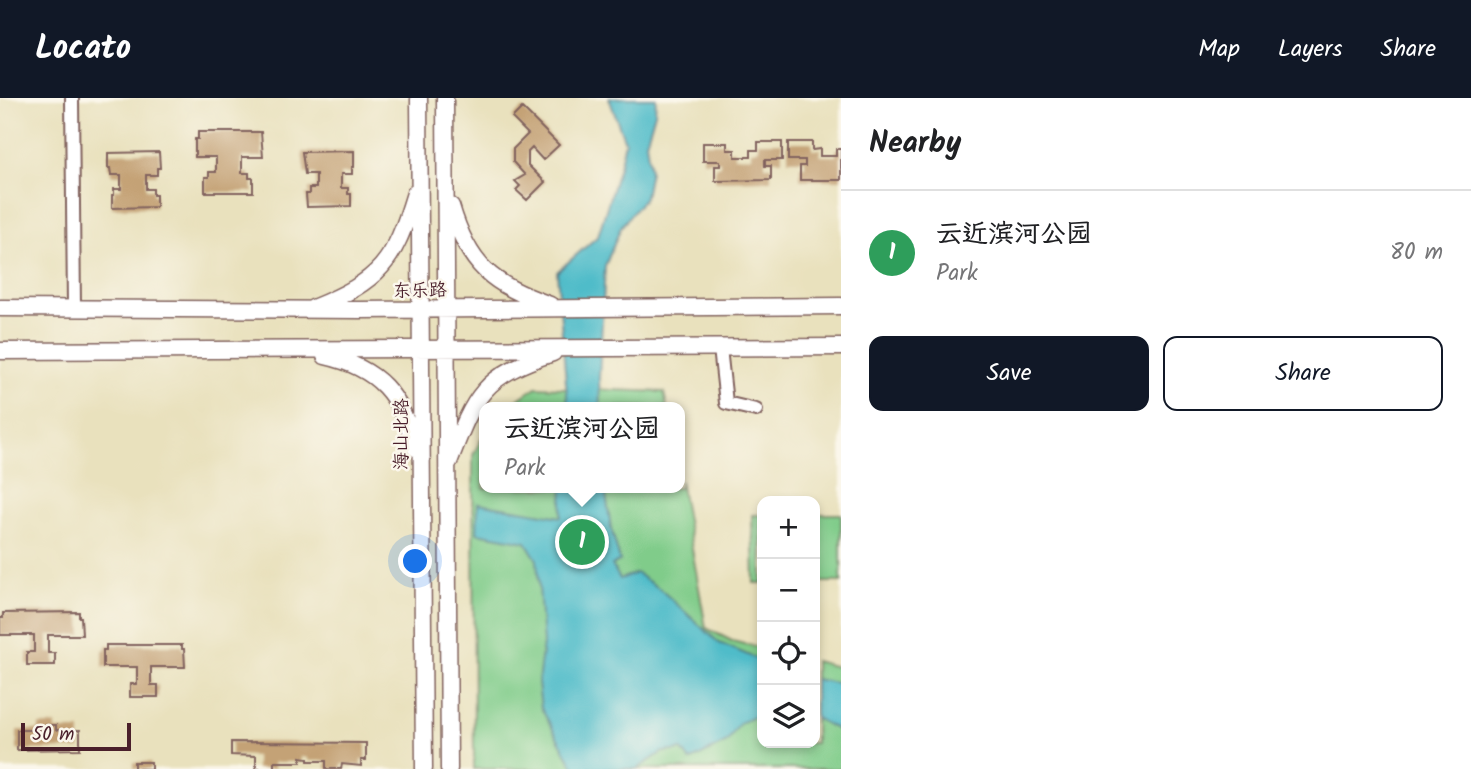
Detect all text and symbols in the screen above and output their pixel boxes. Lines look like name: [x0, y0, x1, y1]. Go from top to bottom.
text: Locato: [35, 23, 131, 76]
text: Map: [1198, 30, 1240, 69]
text: Layers: [1278, 30, 1342, 69]
text: Share: [1380, 30, 1436, 69]
text: Nearby: [869, 120, 961, 168]
text: 云近滨河公园: [936, 214, 1092, 256]
text: 1: [889, 235, 895, 271]
text: 80 m: [1390, 235, 1443, 271]
text: Park: [936, 256, 978, 292]
street label: 东乐路: [393, 277, 447, 306]
button: Save: [869, 336, 1149, 411]
button: Share: [1163, 336, 1443, 411]
street label: 海山北路: [388, 398, 417, 470]
popup: [479, 402, 685, 493]
text: 云近滨河公园: [504, 409, 660, 451]
text: Park: [504, 451, 546, 487]
map controls: [757, 496, 820, 748]
button: +: [757, 496, 820, 559]
pin: 1: [559, 516, 605, 568]
your location: [398, 544, 432, 578]
button: −: [757, 559, 820, 622]
button: locate: [757, 622, 820, 685]
button: layers: [757, 685, 820, 748]
scale bar: [21, 720, 131, 752]
text: 50 m: [32, 720, 74, 750]

